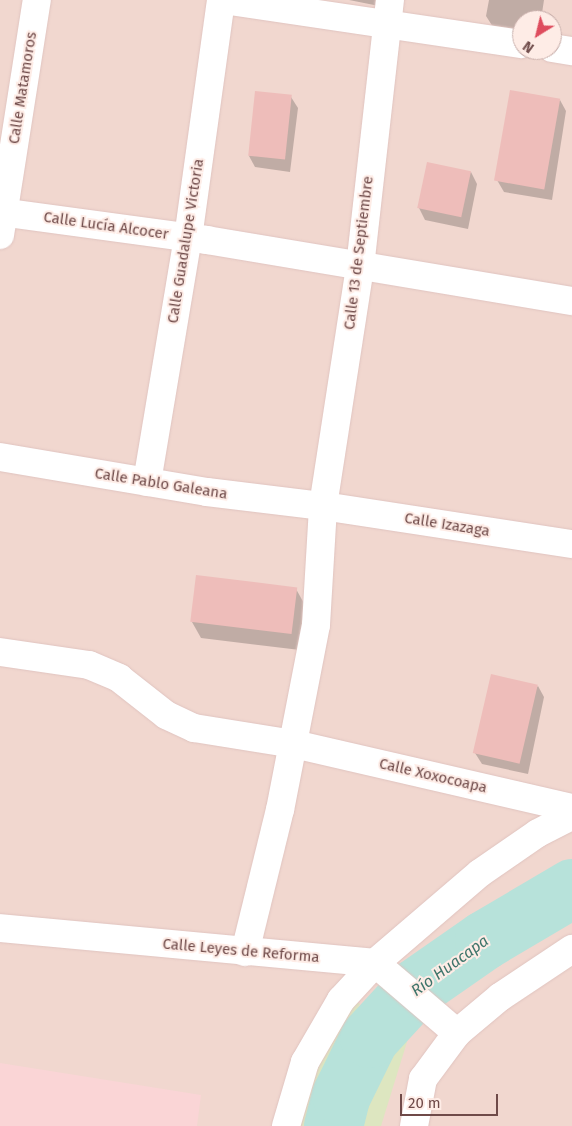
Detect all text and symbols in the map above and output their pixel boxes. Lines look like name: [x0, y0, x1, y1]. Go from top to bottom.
north arrow: [512, 10, 562, 60]
street label: Calle Matamoros: [5, 31, 41, 145]
text: N: [520, 37, 537, 56]
street label: Calle Guadalupe Victoria: [164, 157, 208, 325]
street label: Calle 13 de Septiembre: [341, 175, 377, 331]
street label: Calle Lucía Alcocer: [42, 208, 170, 244]
street label: Calle Pablo Galeana: [93, 465, 229, 503]
street label: Calle Izazaga: [403, 509, 491, 541]
street label: Calle Xoxocoapa: [377, 755, 489, 797]
water label: Río Huacapa: [407, 931, 493, 1001]
street label: Calle Leyes de Reforma: [162, 935, 320, 967]
scale bar: [402, 1084, 500, 1116]
text: 20 m: [408, 1094, 441, 1112]

